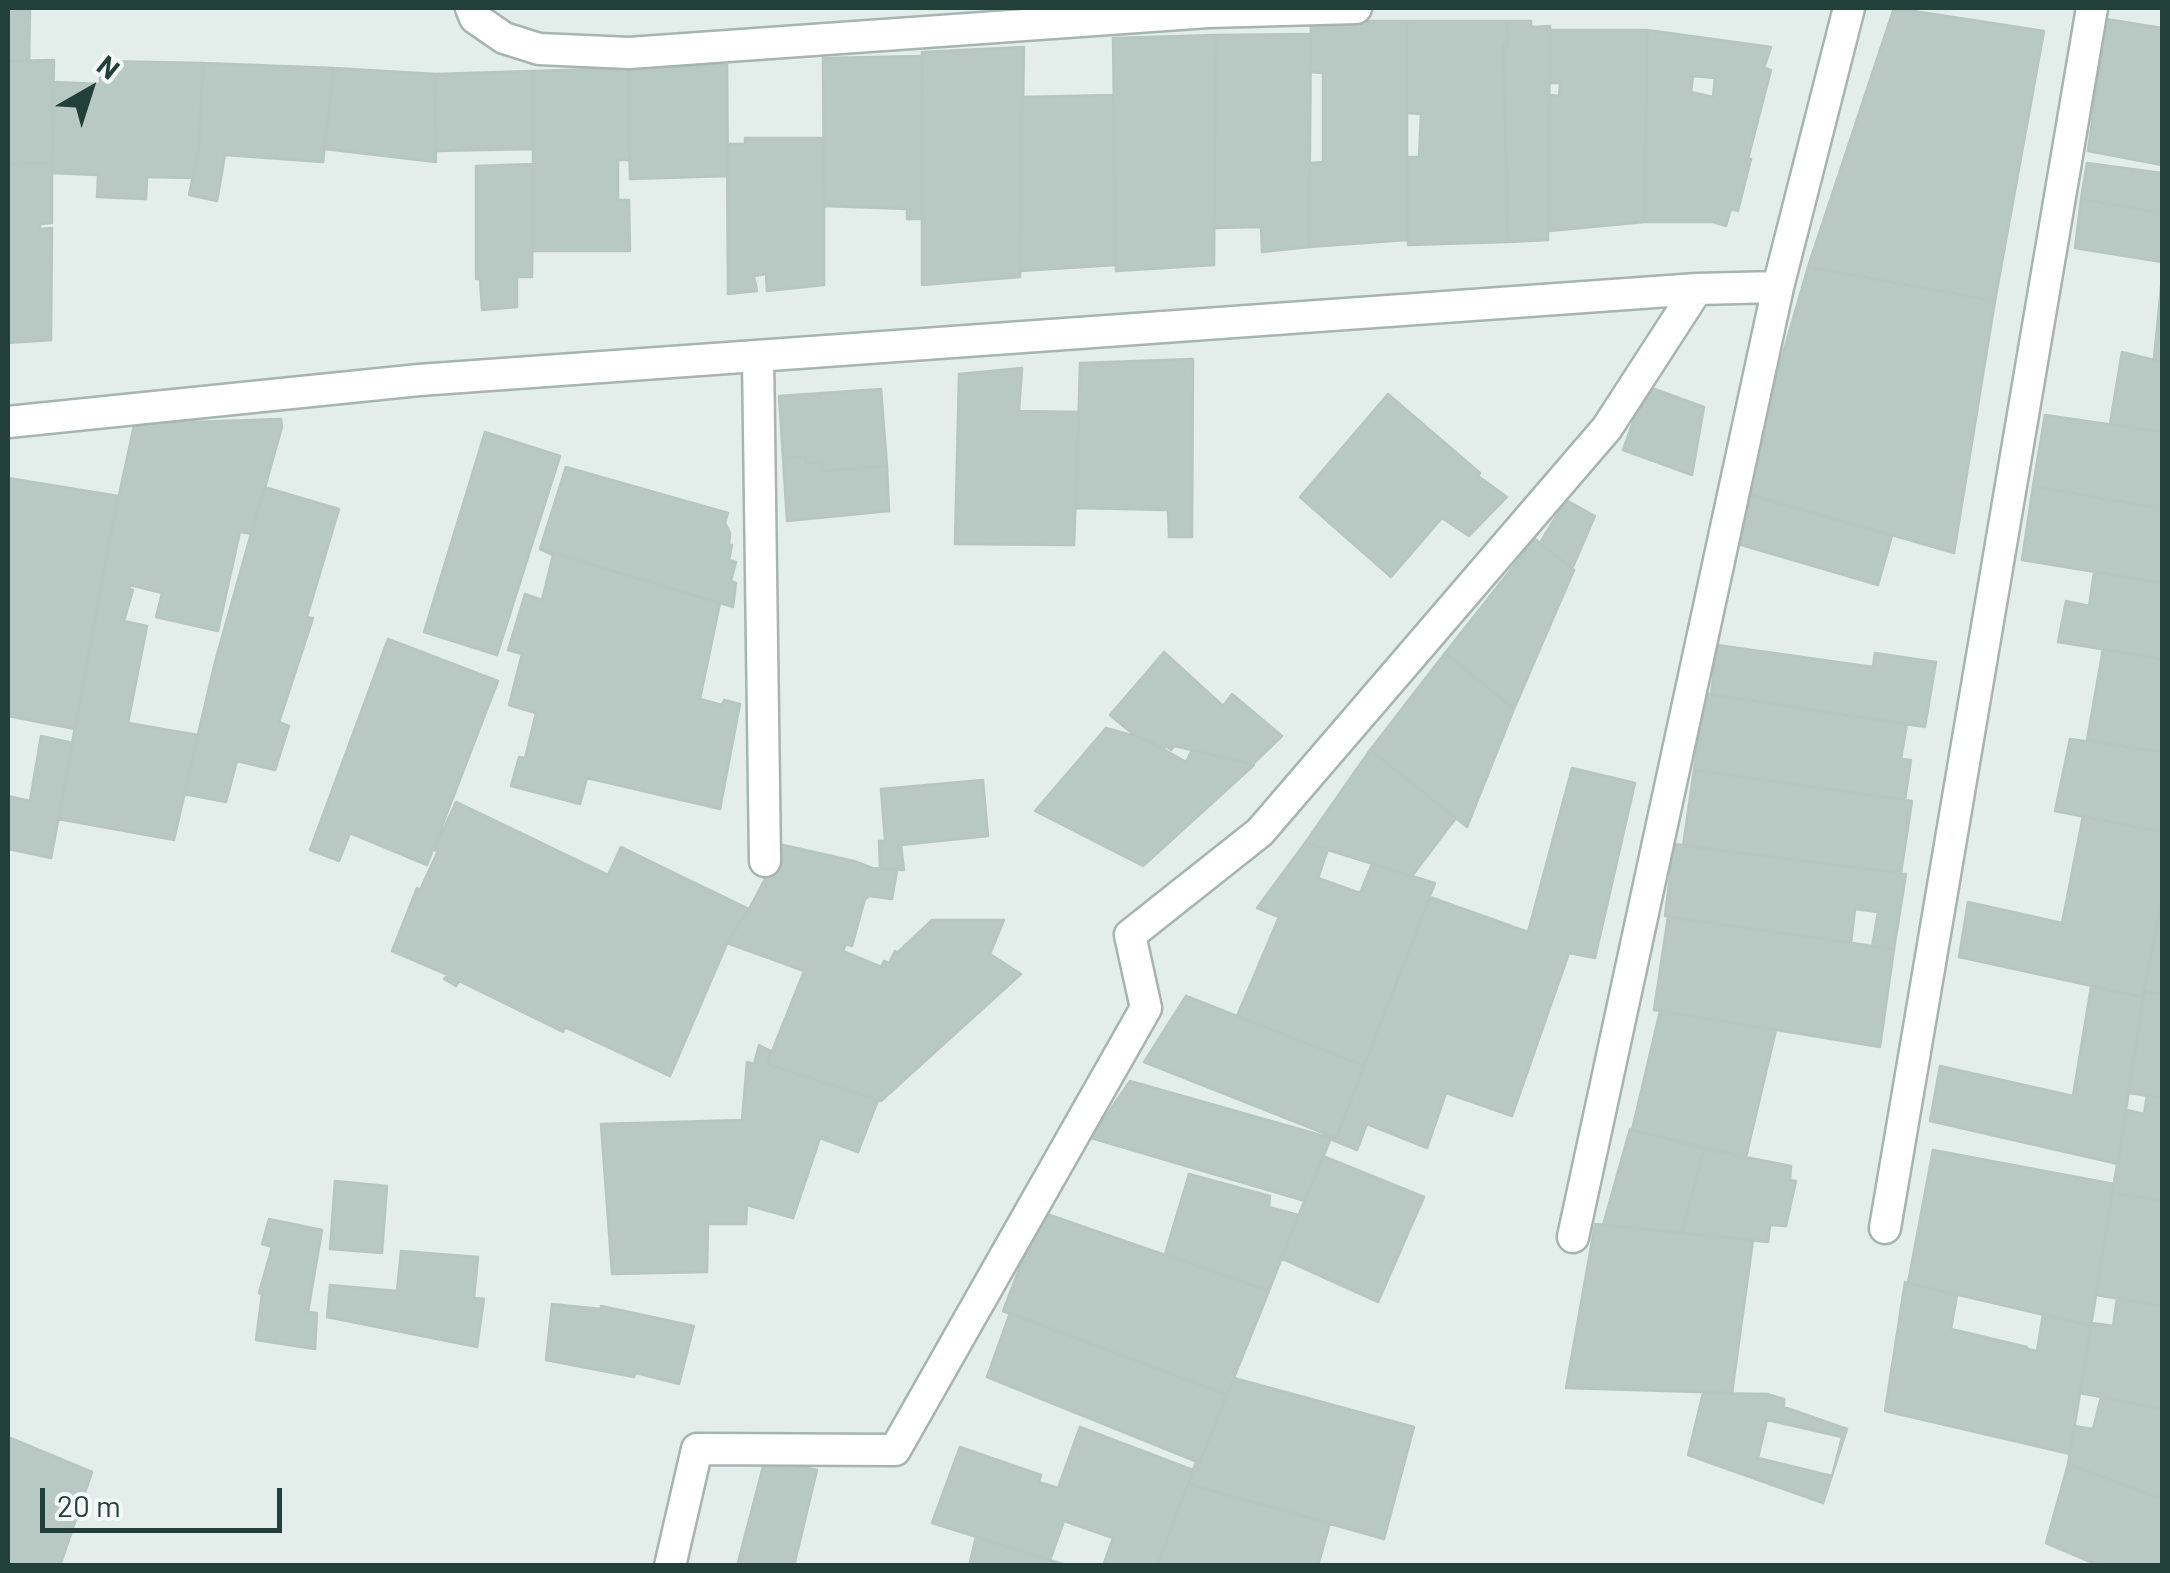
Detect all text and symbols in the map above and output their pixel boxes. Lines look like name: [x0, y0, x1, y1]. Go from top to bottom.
north arrow: [40, 40, 140, 140]
text: N: [91, 48, 127, 86]
scale bar: [45, 1468, 288, 1530]
text: 20 m: [57, 1487, 121, 1523]

